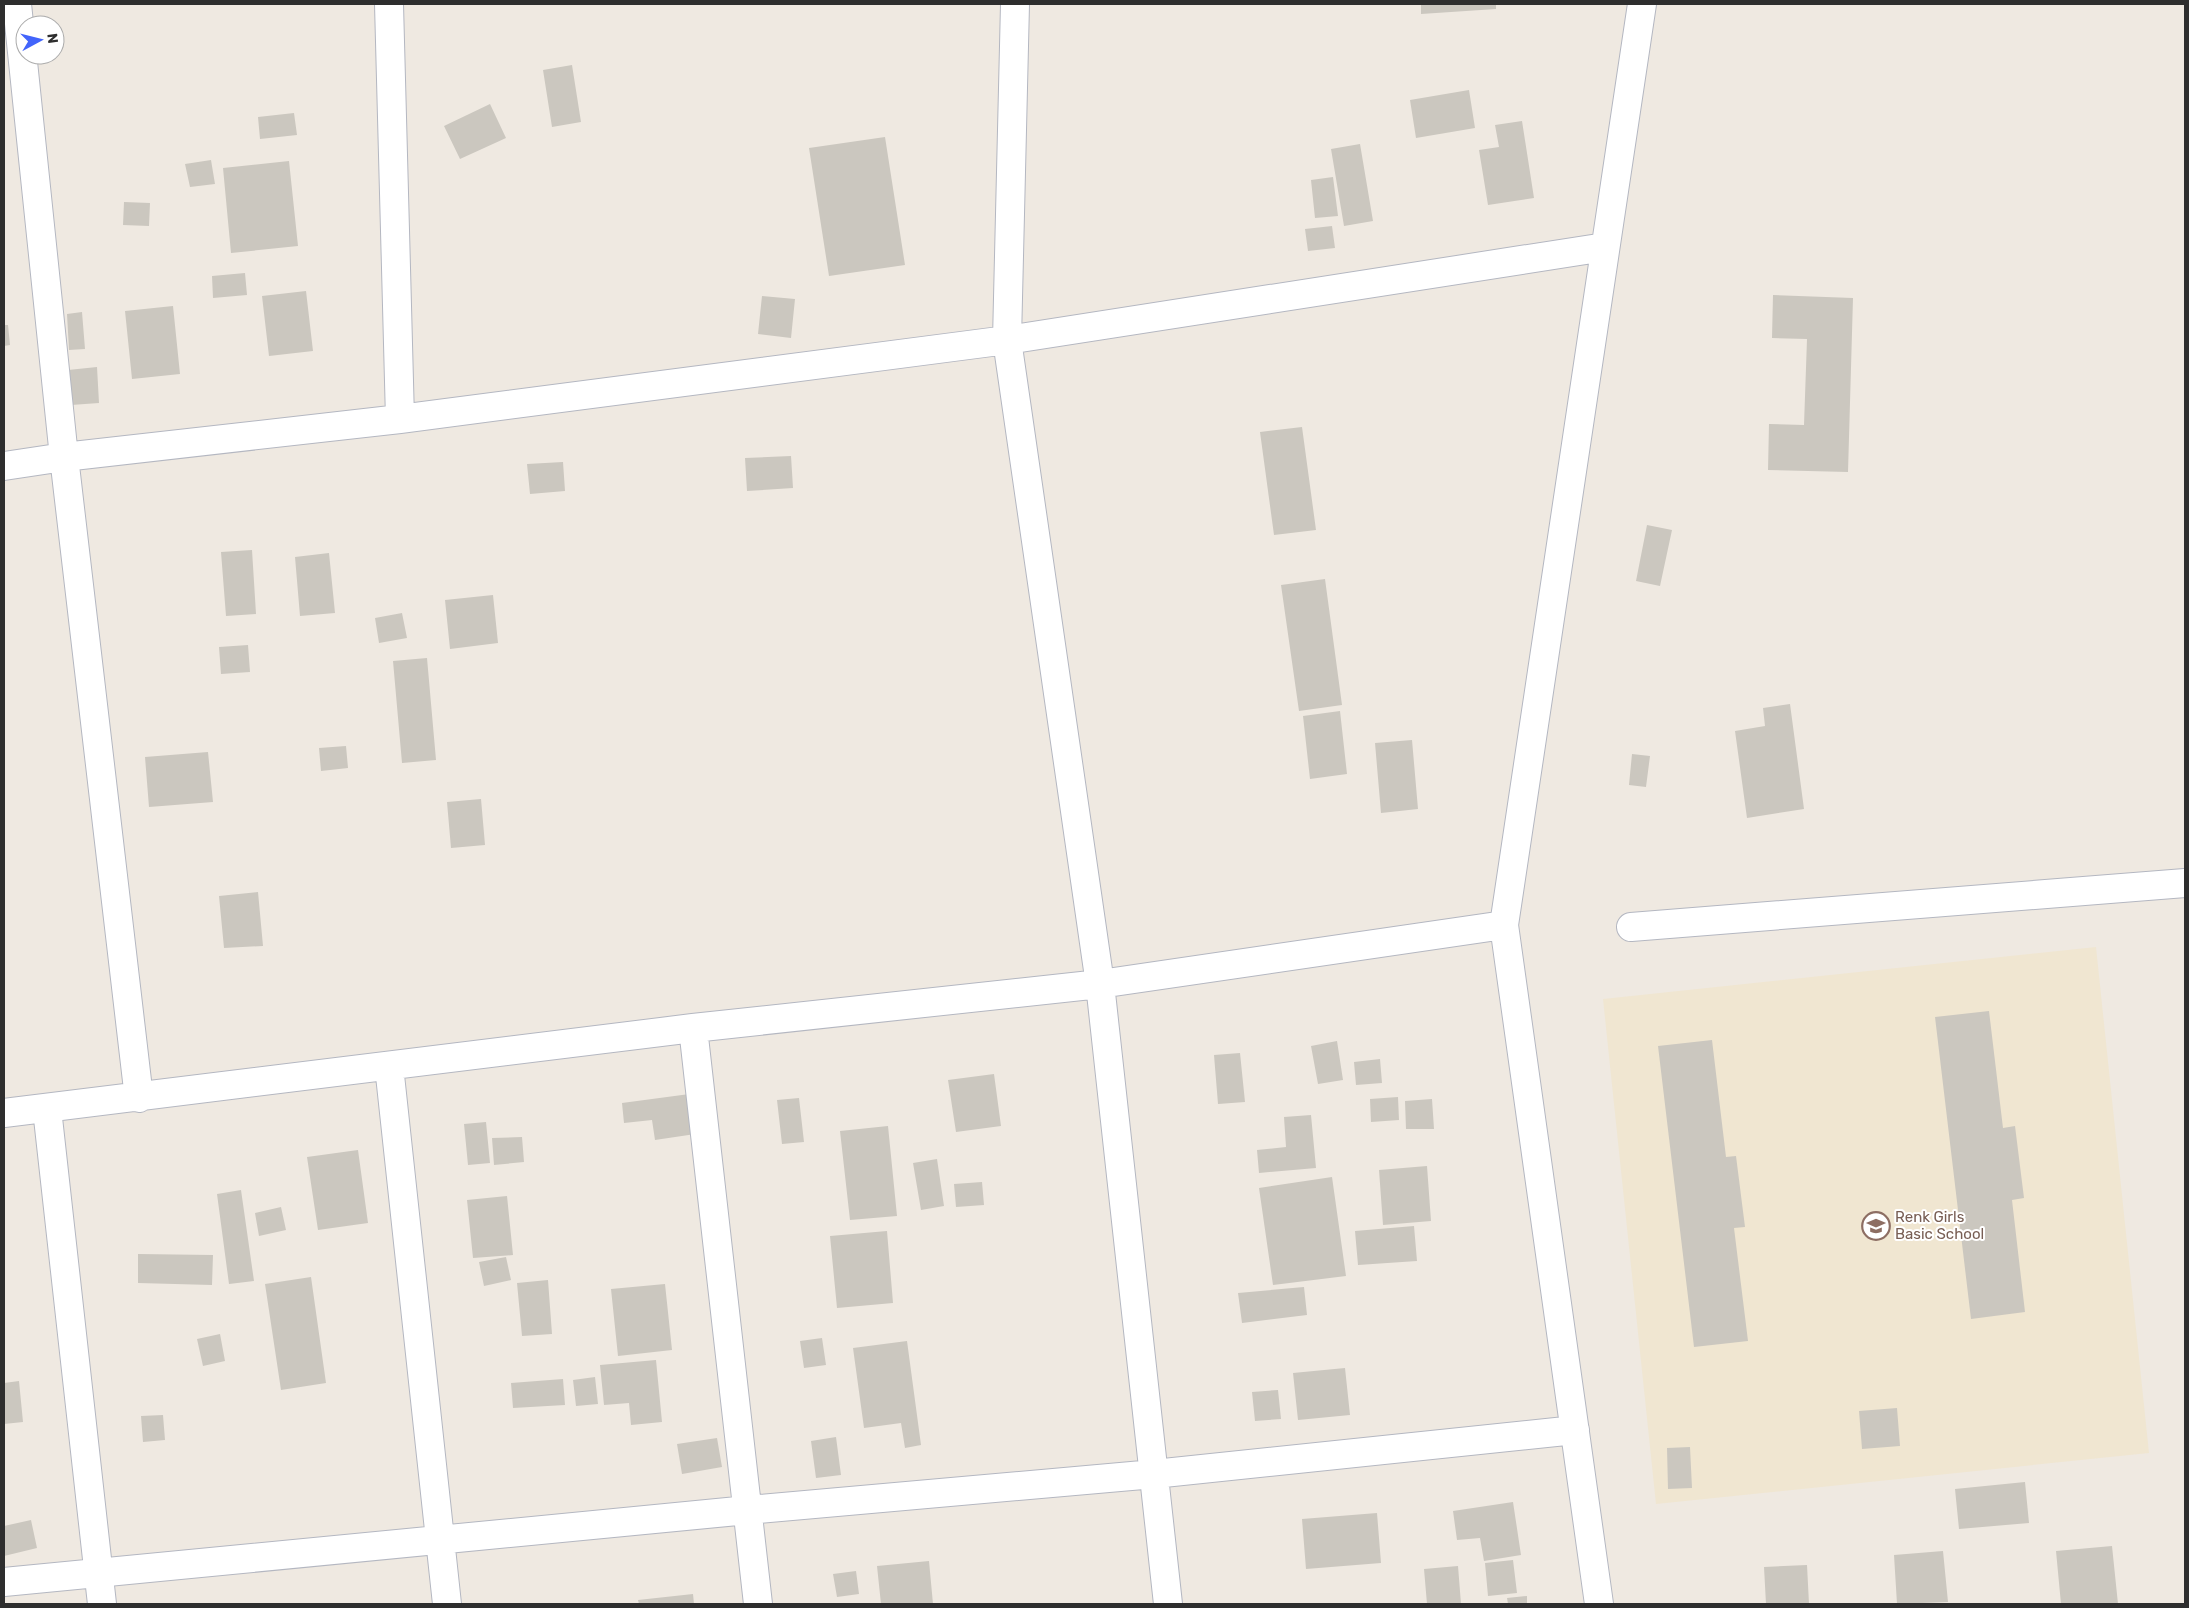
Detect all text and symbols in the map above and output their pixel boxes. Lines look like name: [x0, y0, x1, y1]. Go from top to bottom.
north arrow: [15, 15, 65, 65]
text: N: [43, 32, 61, 45]
place label: Renk Girls Basic School: [1895, 1208, 1984, 1243]
school or university icon: Renk Girls Basic School: [1861, 1211, 1891, 1241]

